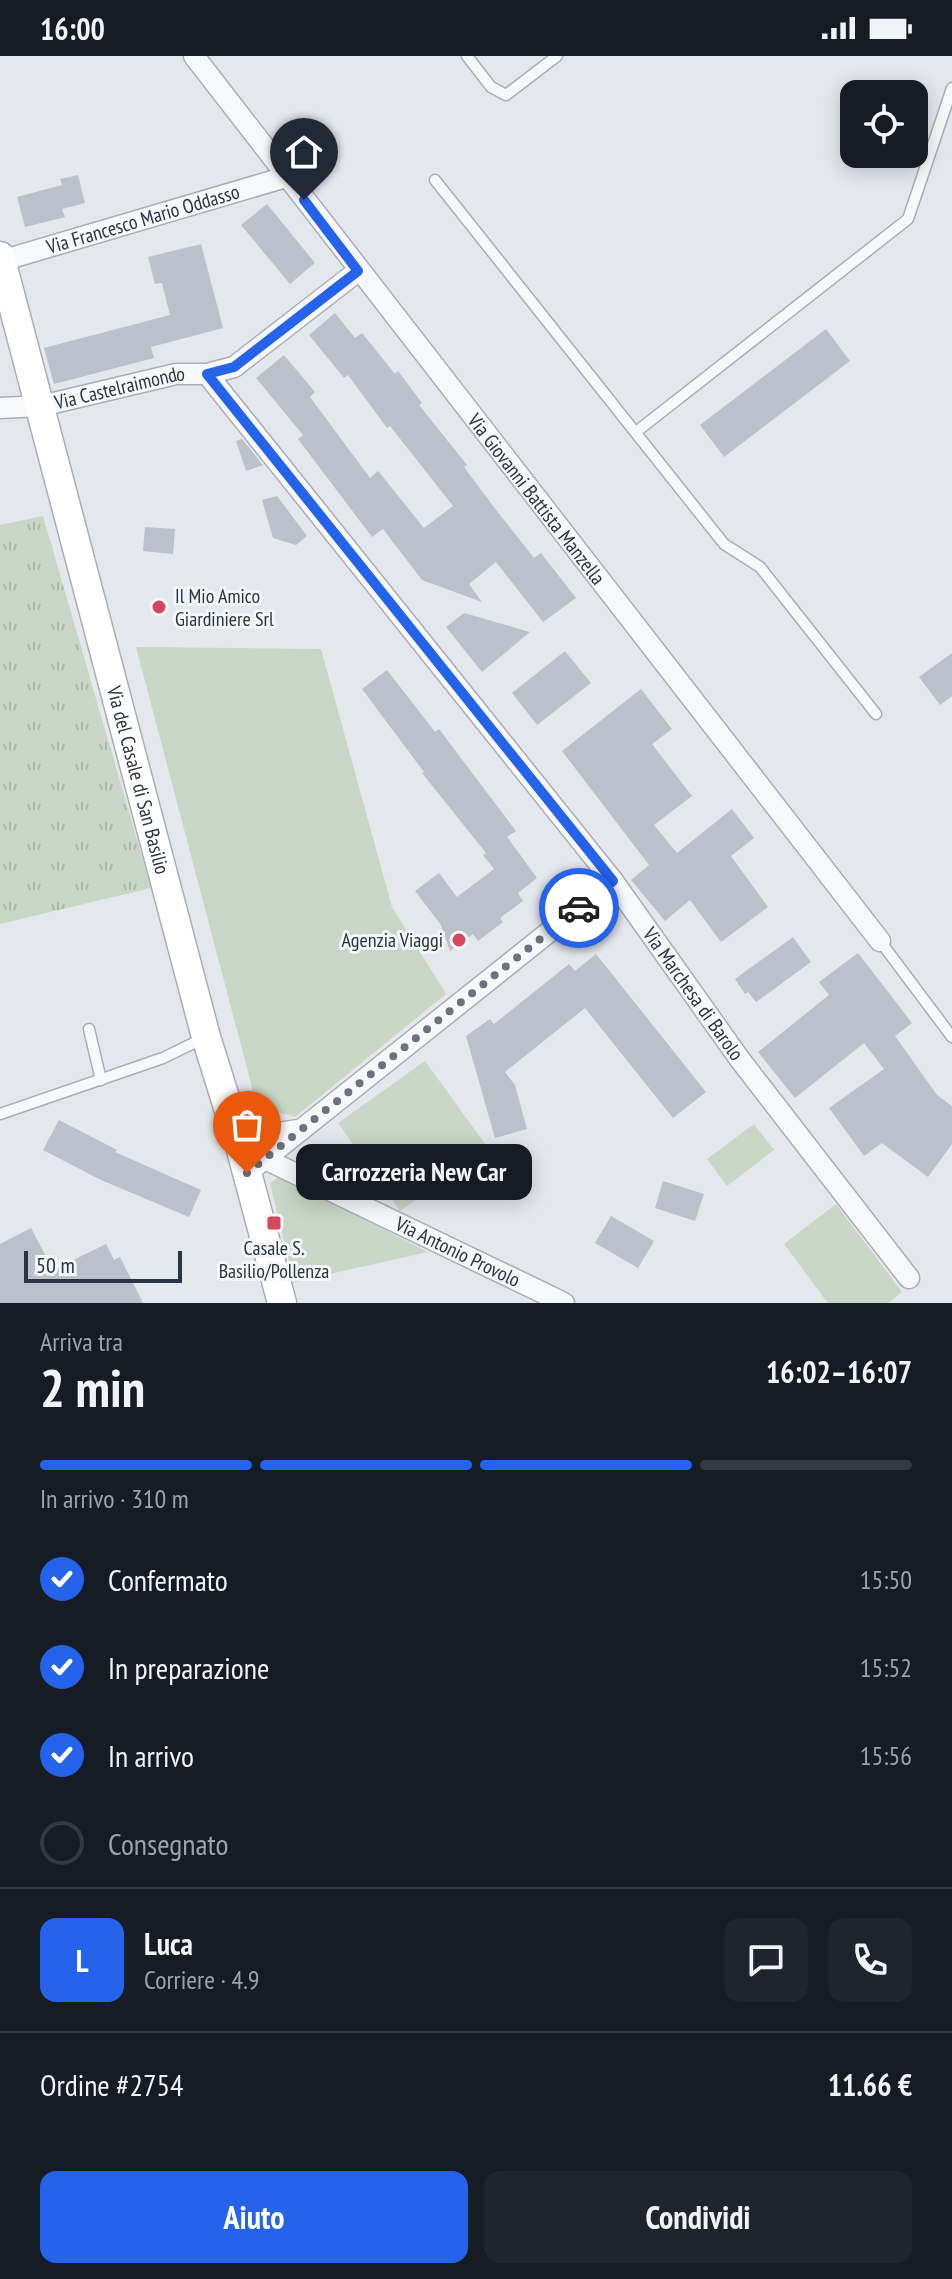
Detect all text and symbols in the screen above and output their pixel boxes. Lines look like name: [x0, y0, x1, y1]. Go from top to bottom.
text: 16:00: [40, 9, 105, 48]
map controls: [840, 80, 928, 168]
button: locate: [840, 80, 928, 168]
pin: [270, 118, 338, 200]
icon: home: [282, 130, 326, 174]
street label: Via Francesco Mario Oddasso: [42, 178, 242, 260]
street label: Via Castelraimondo: [51, 361, 185, 416]
street label: Via Giovanni Battista Manzella: [461, 407, 611, 590]
place label: Il Mio Amico Giardiniere Srl: [175, 583, 274, 632]
marker: Il Mio Amico Giardiniere Srl: [150, 598, 168, 616]
street label: Via del Casale di San Basilio: [101, 682, 175, 877]
courier: [539, 868, 619, 948]
icon: car: [557, 886, 601, 930]
street label: Via Marchesa di Barolo: [636, 921, 749, 1066]
place label: Agenzia Viaggi: [342, 927, 443, 953]
marker: Agenzia Viaggi: [450, 931, 468, 949]
pin: [213, 1091, 281, 1173]
icon: bag: [225, 1103, 269, 1147]
callout: Carrozzeria New Car: [295, 1145, 531, 1201]
text: Carrozzeria New Car: [322, 1155, 506, 1188]
street label: Via Antonio Provolo: [390, 1210, 525, 1293]
marker: Casale S. Basilio/Pollenza: [265, 1214, 283, 1232]
place label: Casale S. Basilio/Pollenza: [219, 1235, 329, 1284]
scale bar: [24, 1247, 182, 1283]
text: 50 m: [36, 1251, 75, 1279]
text: Arriva tra: [40, 1325, 123, 1358]
text: 16:02–16:07: [766, 1352, 912, 1391]
text: 2 min: [40, 1354, 145, 1421]
text: In arrivo · 310 m: [40, 1482, 189, 1515]
icon: check: [40, 1557, 84, 1601]
text: Confermato: [108, 1560, 228, 1599]
text: 15:50: [860, 1563, 912, 1596]
icon: check: [40, 1645, 84, 1689]
text: In preparazione: [108, 1648, 269, 1687]
text: 15:52: [860, 1651, 912, 1684]
icon: check: [40, 1733, 84, 1777]
text: In arrivo: [108, 1736, 194, 1775]
text: 15:56: [860, 1739, 912, 1772]
text: Consegnato: [108, 1824, 228, 1863]
button: chat: [724, 1918, 808, 2002]
button: phone: [828, 1918, 912, 2002]
text: Luca: [144, 1924, 193, 1963]
text: L: [76, 1941, 88, 1980]
text: Corriere · 4.9: [144, 1963, 260, 1996]
text: Ordine #2754: [40, 2065, 184, 2104]
text: 11.66 €: [828, 2065, 912, 2104]
button: Aiuto: [40, 2171, 468, 2263]
button: Condividi: [484, 2171, 912, 2263]

